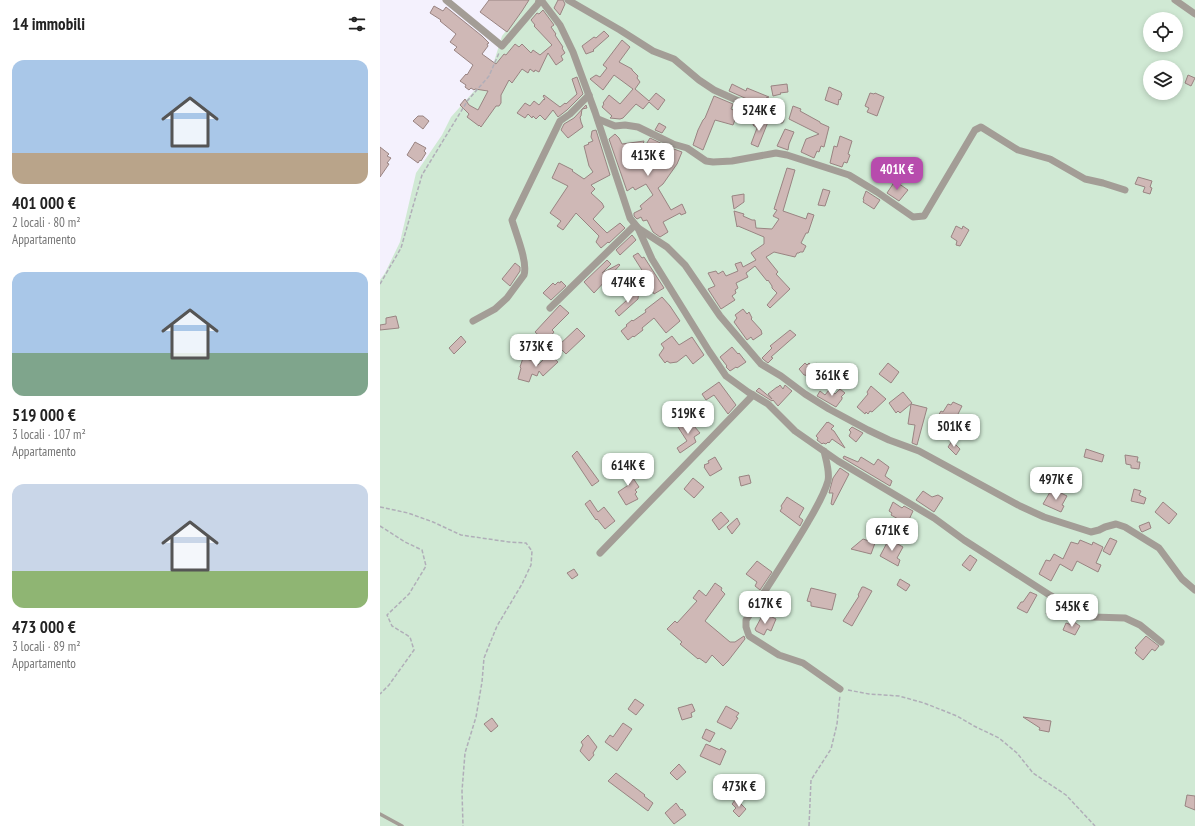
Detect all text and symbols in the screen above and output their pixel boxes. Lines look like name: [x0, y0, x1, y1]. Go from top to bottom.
map controls: [1143, 12, 1183, 100]
button: locate: [1143, 12, 1183, 52]
text: 14 immobili: [12, 13, 85, 35]
icon: filters: [346, 13, 368, 35]
button: layers: [1143, 60, 1183, 100]
icon: home: [154, 86, 226, 158]
pin: 524K €: [726, 98, 792, 132]
text: 524K €: [742, 102, 776, 119]
pin: 413K €: [615, 143, 681, 177]
text: 413K €: [631, 147, 665, 164]
pin: 401K €: [864, 157, 930, 191]
text: 401K €: [880, 161, 914, 178]
text: 401 000 €: [12, 192, 76, 214]
text: 2 locali · 80 m²: [12, 214, 80, 231]
text: Appartamento: [12, 231, 76, 248]
pin: 474K €: [595, 270, 661, 304]
text: 474K €: [611, 274, 645, 291]
icon: home: [154, 298, 226, 370]
pin: 373K €: [503, 334, 569, 368]
text: 373K €: [519, 338, 553, 355]
pin: 361K €: [799, 363, 865, 397]
text: 361K €: [815, 367, 849, 384]
pin: 519K €: [655, 401, 721, 435]
text: 519 000 €: [12, 404, 76, 426]
text: 519K €: [671, 405, 705, 422]
pin: 501K €: [921, 414, 987, 448]
text: 501K €: [937, 418, 971, 435]
text: 3 locali · 107 m²: [12, 426, 86, 443]
text: Appartamento: [12, 443, 76, 460]
pin: 614K €: [595, 453, 661, 487]
text: 614K €: [611, 457, 645, 474]
pin: 497K €: [1023, 467, 1089, 501]
text: 497K €: [1039, 471, 1073, 488]
icon: home: [154, 510, 226, 582]
pin: 671K €: [859, 518, 925, 552]
text: 671K €: [875, 522, 909, 539]
pin: 617K €: [732, 591, 798, 625]
pin: 545K €: [1039, 594, 1105, 628]
text: 617K €: [748, 595, 782, 612]
text: 545K €: [1055, 598, 1089, 615]
text: 473 000 €: [12, 616, 76, 638]
text: 3 locali · 89 m²: [12, 638, 80, 655]
text: Appartamento: [12, 655, 76, 672]
pin: 473K €: [706, 774, 772, 808]
text: 473K €: [722, 778, 756, 795]

